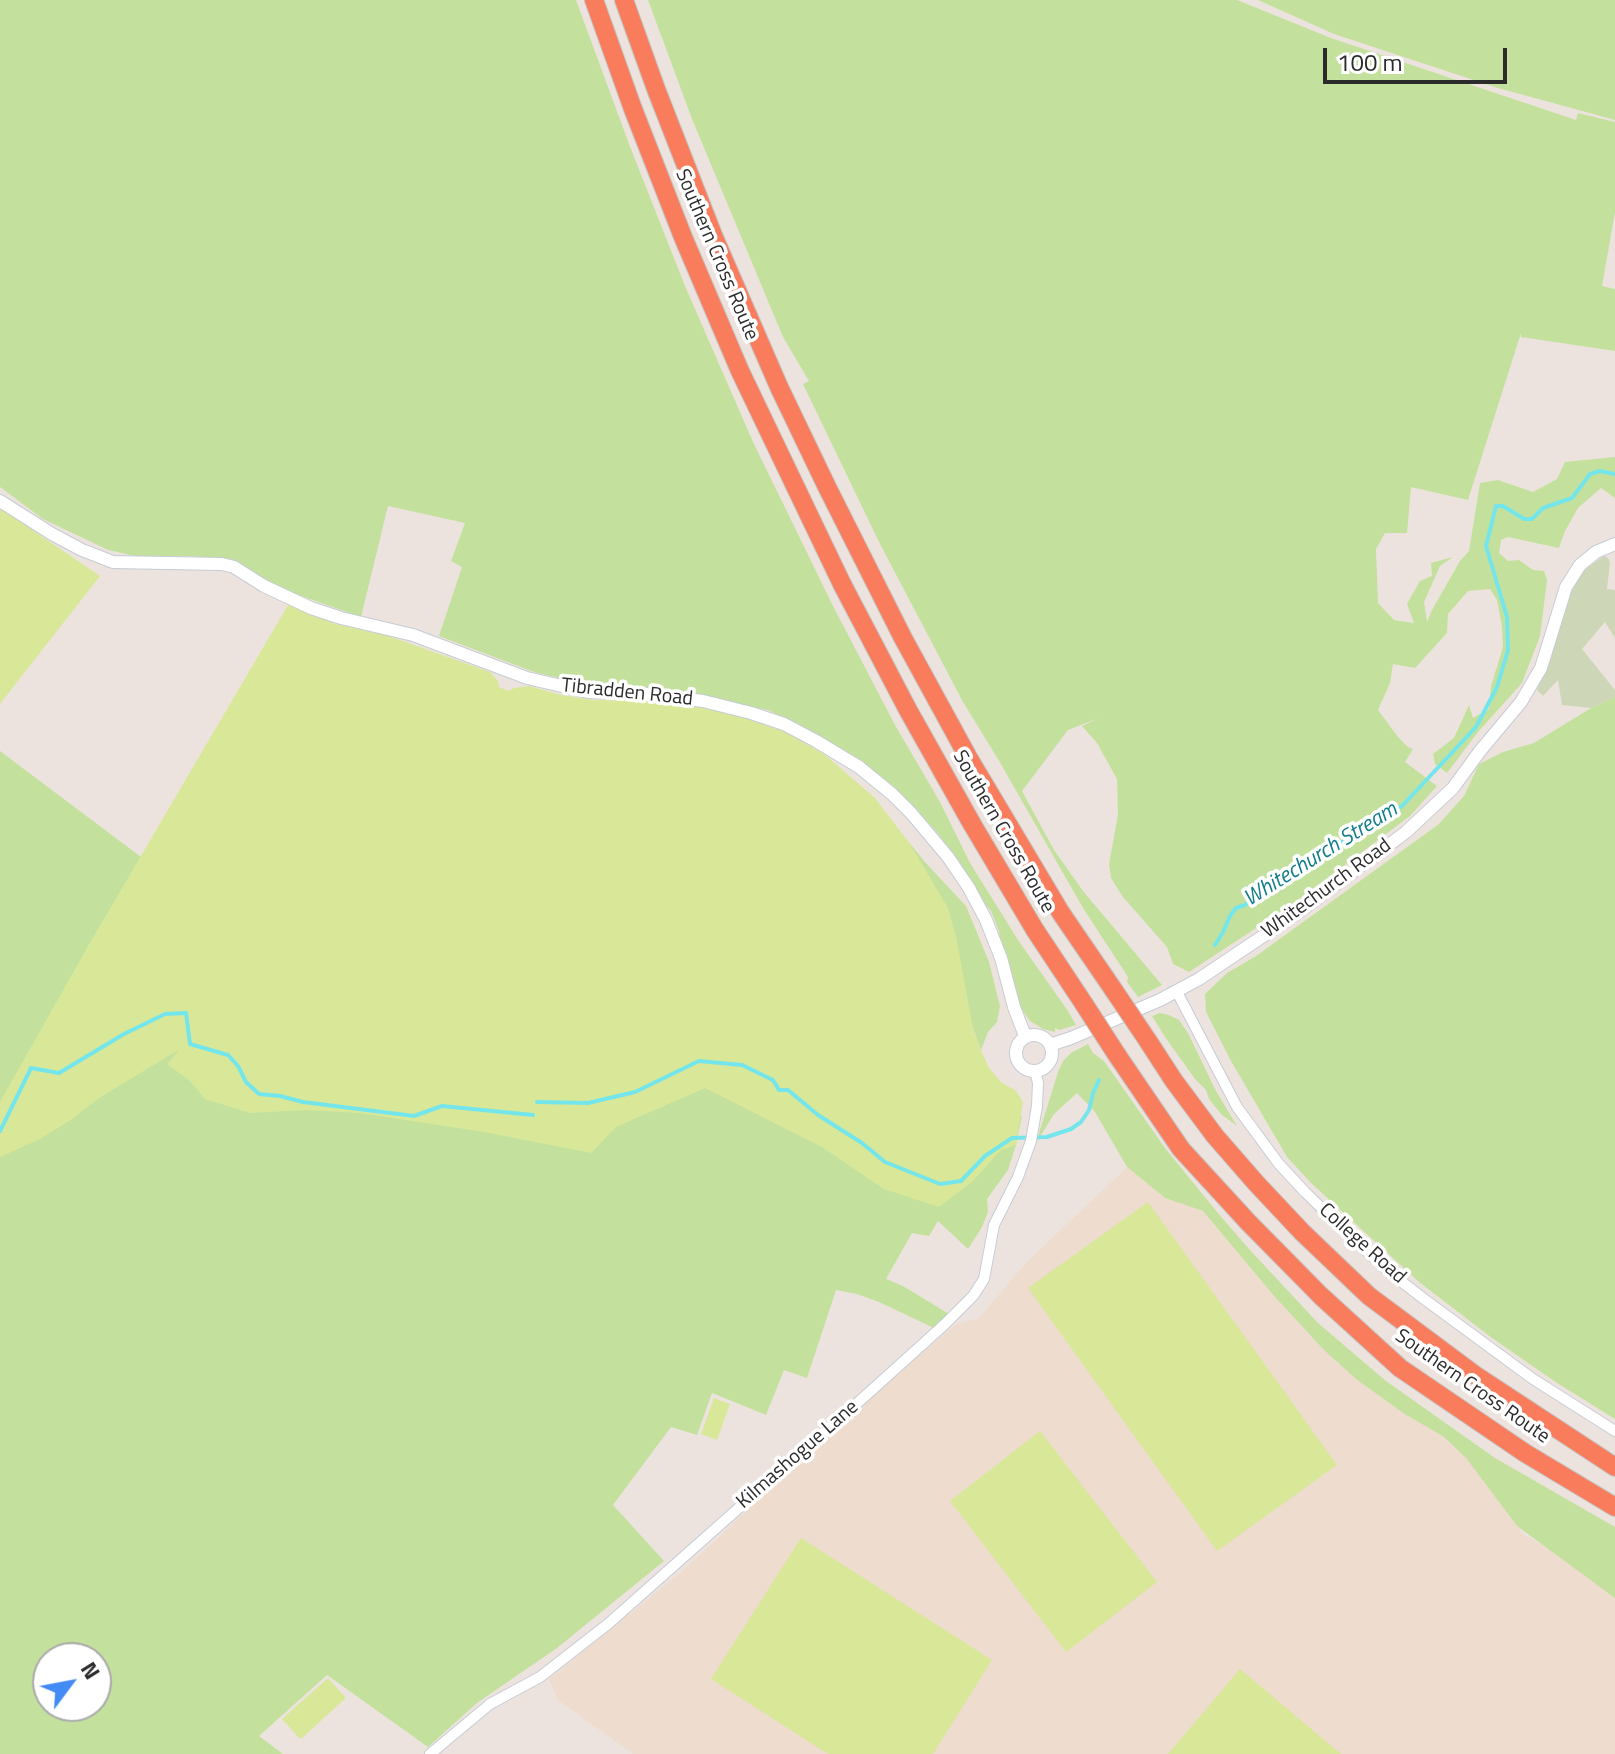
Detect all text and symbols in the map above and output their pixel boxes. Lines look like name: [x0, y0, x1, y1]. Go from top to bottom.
scale bar: [1327, 32, 1511, 82]
text: 100 m: [1337, 44, 1403, 80]
street label: Southern Cross Route: [669, 166, 763, 344]
street label: Tibradden Road: [560, 674, 694, 712]
street label: Southern Cross Route: [947, 747, 1059, 917]
water label: Whitechurch Stream: [1239, 797, 1403, 913]
street label: Whitechurch Road: [1258, 834, 1396, 944]
street label: College Road: [1314, 1199, 1410, 1289]
street label: Southern Cross Route: [1390, 1325, 1554, 1449]
street label: Kilmashogue Lane: [732, 1396, 864, 1514]
north arrow: [32, 1642, 112, 1722]
text: N: [72, 1655, 109, 1686]

